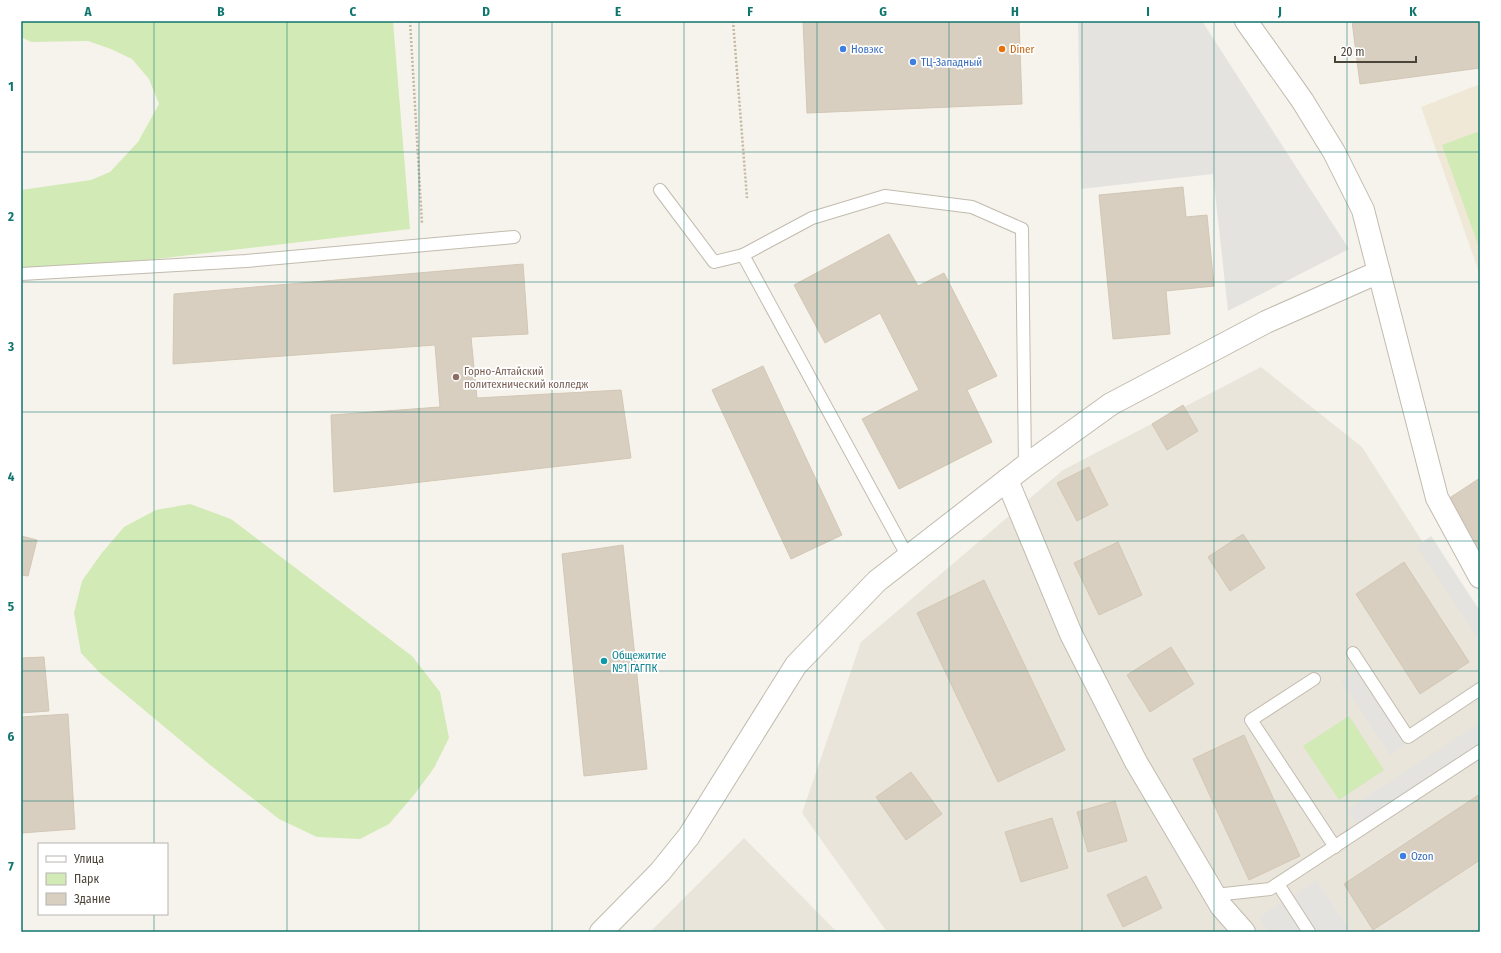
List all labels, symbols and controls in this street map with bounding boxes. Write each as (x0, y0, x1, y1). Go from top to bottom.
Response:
text: A (83, 4, 92, 19)
text: B (217, 4, 225, 19)
text: C (350, 4, 357, 19)
text: D (482, 4, 490, 19)
text: E (615, 4, 621, 19)
text: F (747, 4, 753, 19)
text: G (879, 4, 887, 19)
text: H (1011, 4, 1019, 19)
text: I (1146, 4, 1150, 19)
text: J (1277, 4, 1282, 19)
text: K (1409, 4, 1417, 19)
scale bar (1335, 38, 1416, 64)
place label: Новэкс (851, 43, 884, 56)
place label: Diner (1010, 43, 1034, 56)
marker: Новэкс (838, 44, 848, 54)
marker: Diner (997, 44, 1007, 54)
text: 20 m (1341, 45, 1365, 59)
place label: ТЦ-Западный (921, 56, 982, 69)
marker: ТЦ-Западный (908, 57, 918, 67)
text: 1 (8, 79, 14, 94)
text: 2 (7, 209, 14, 224)
text: 3 (7, 339, 14, 354)
place label: Горно-Алтайский политехнический колледж (464, 365, 588, 391)
marker: Горно-Алтайский политехнический колледж (451, 372, 461, 382)
text: 4 (8, 469, 15, 484)
text: 5 (8, 599, 14, 614)
place label: Общежитие №1 ГАГПК (612, 649, 667, 675)
marker: Общежитие №1 ГАГПК (599, 656, 609, 666)
text: 6 (8, 729, 15, 744)
legend (38, 843, 168, 915)
place label: Ozon (1411, 850, 1434, 863)
marker: Ozon (1398, 851, 1408, 861)
text: Улица (73, 852, 104, 866)
text: 7 (8, 859, 14, 874)
text: Парк (74, 872, 100, 886)
text: Здание (74, 892, 110, 906)

